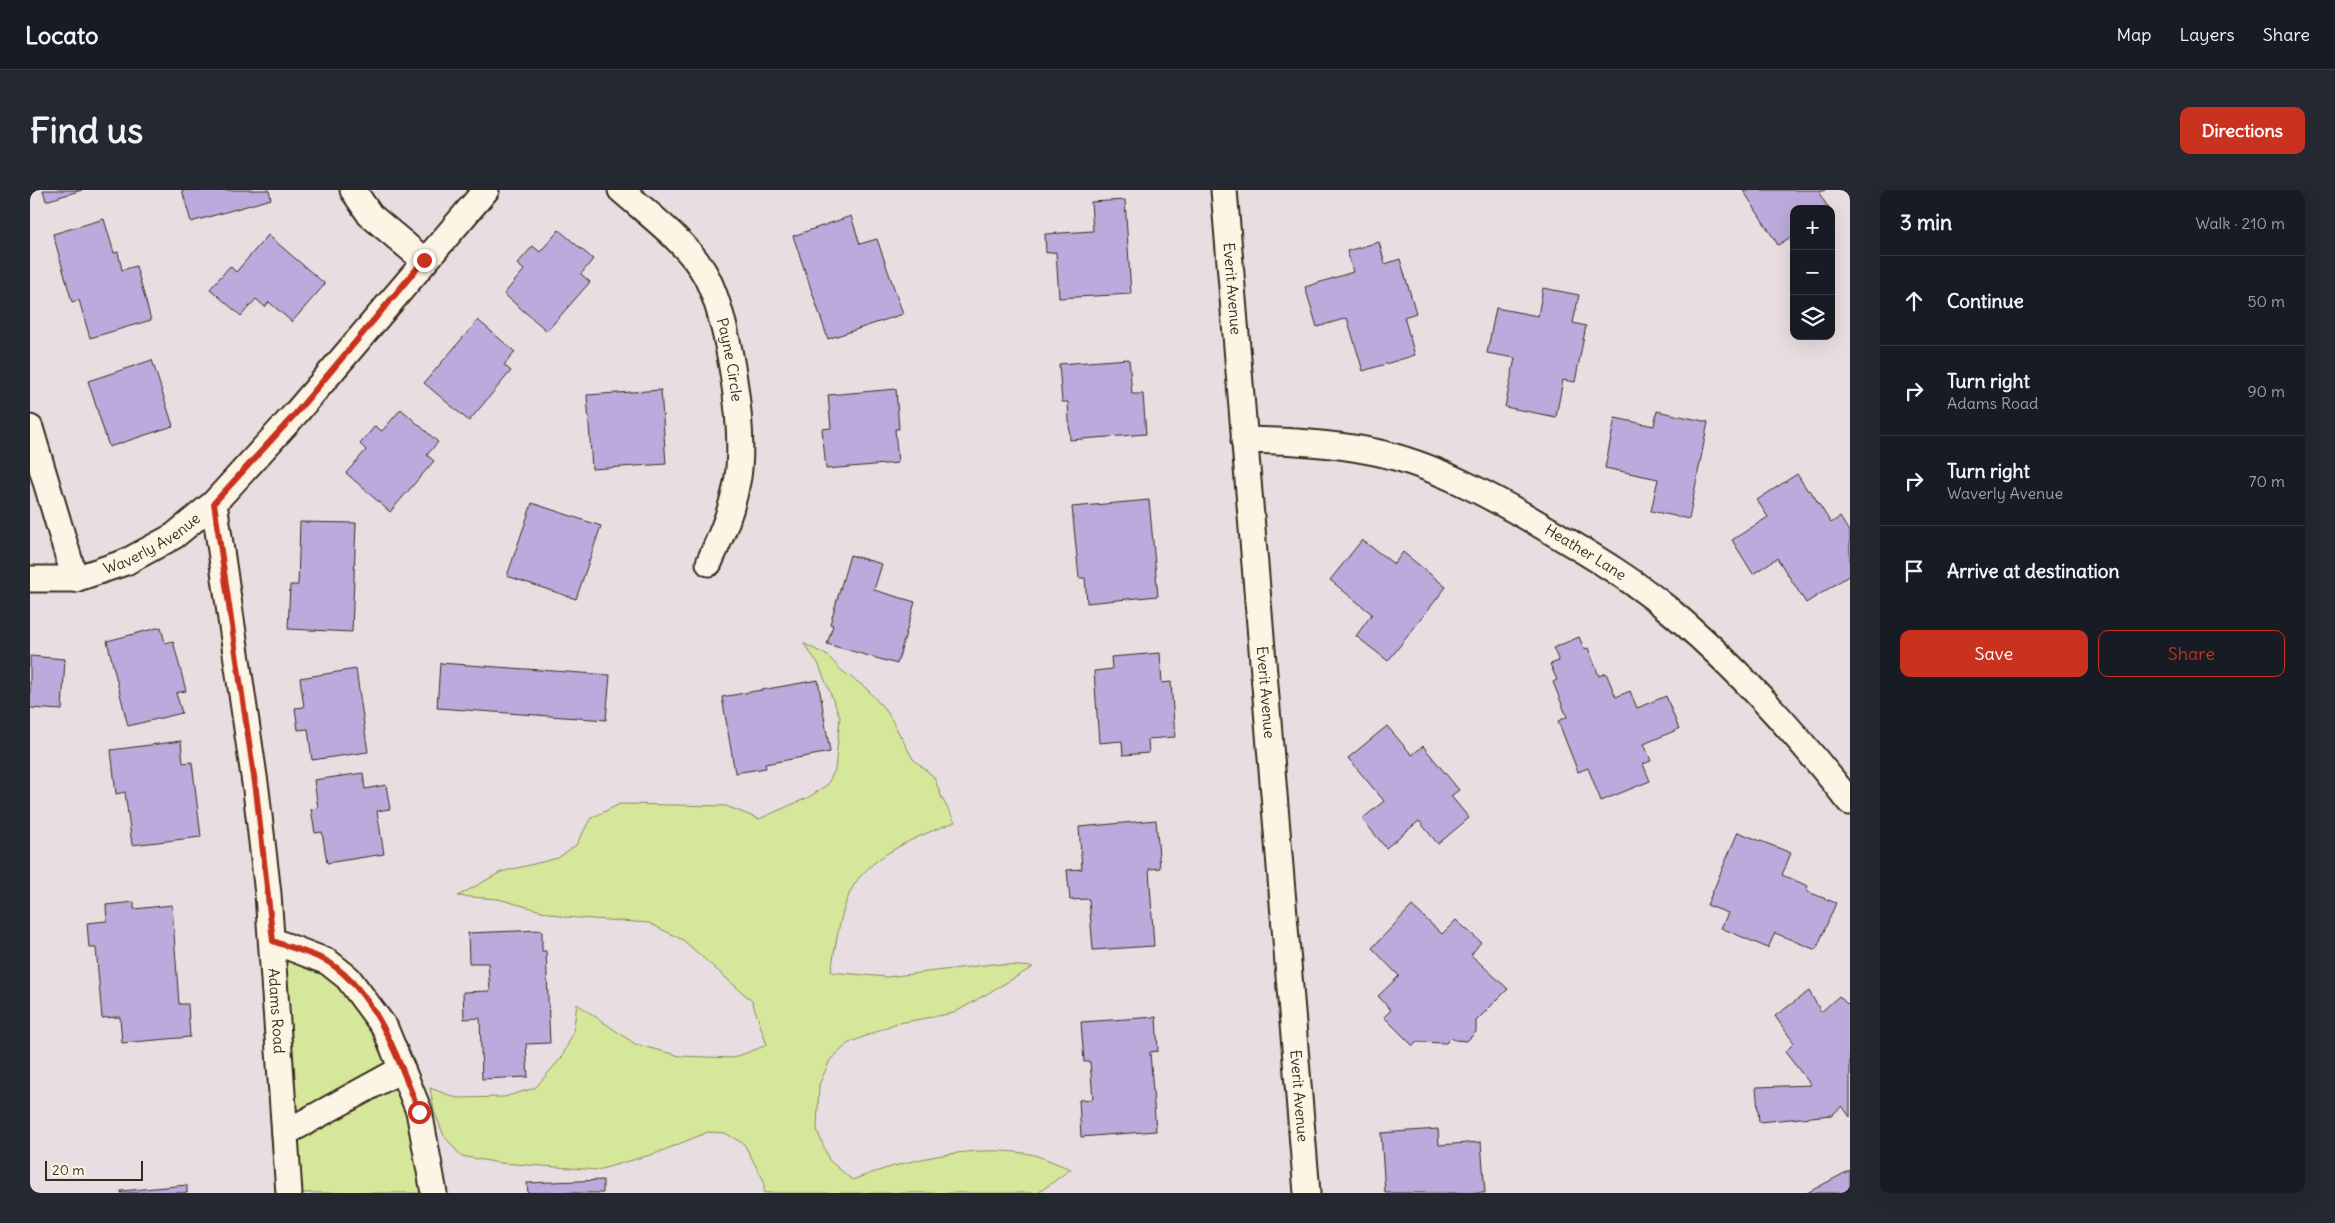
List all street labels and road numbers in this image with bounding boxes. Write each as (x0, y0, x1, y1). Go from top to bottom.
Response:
street label: Everit Avenue (1219, 242, 1246, 335)
street label: Payne Circle (713, 316, 747, 402)
street label: Waverly Avenue (101, 508, 204, 578)
street label: Heather Lane (1541, 520, 1630, 584)
street label: Everit Avenue (1253, 645, 1279, 739)
street label: Adams Road (264, 967, 289, 1055)
street label: Everit Avenue (1286, 1049, 1313, 1143)

